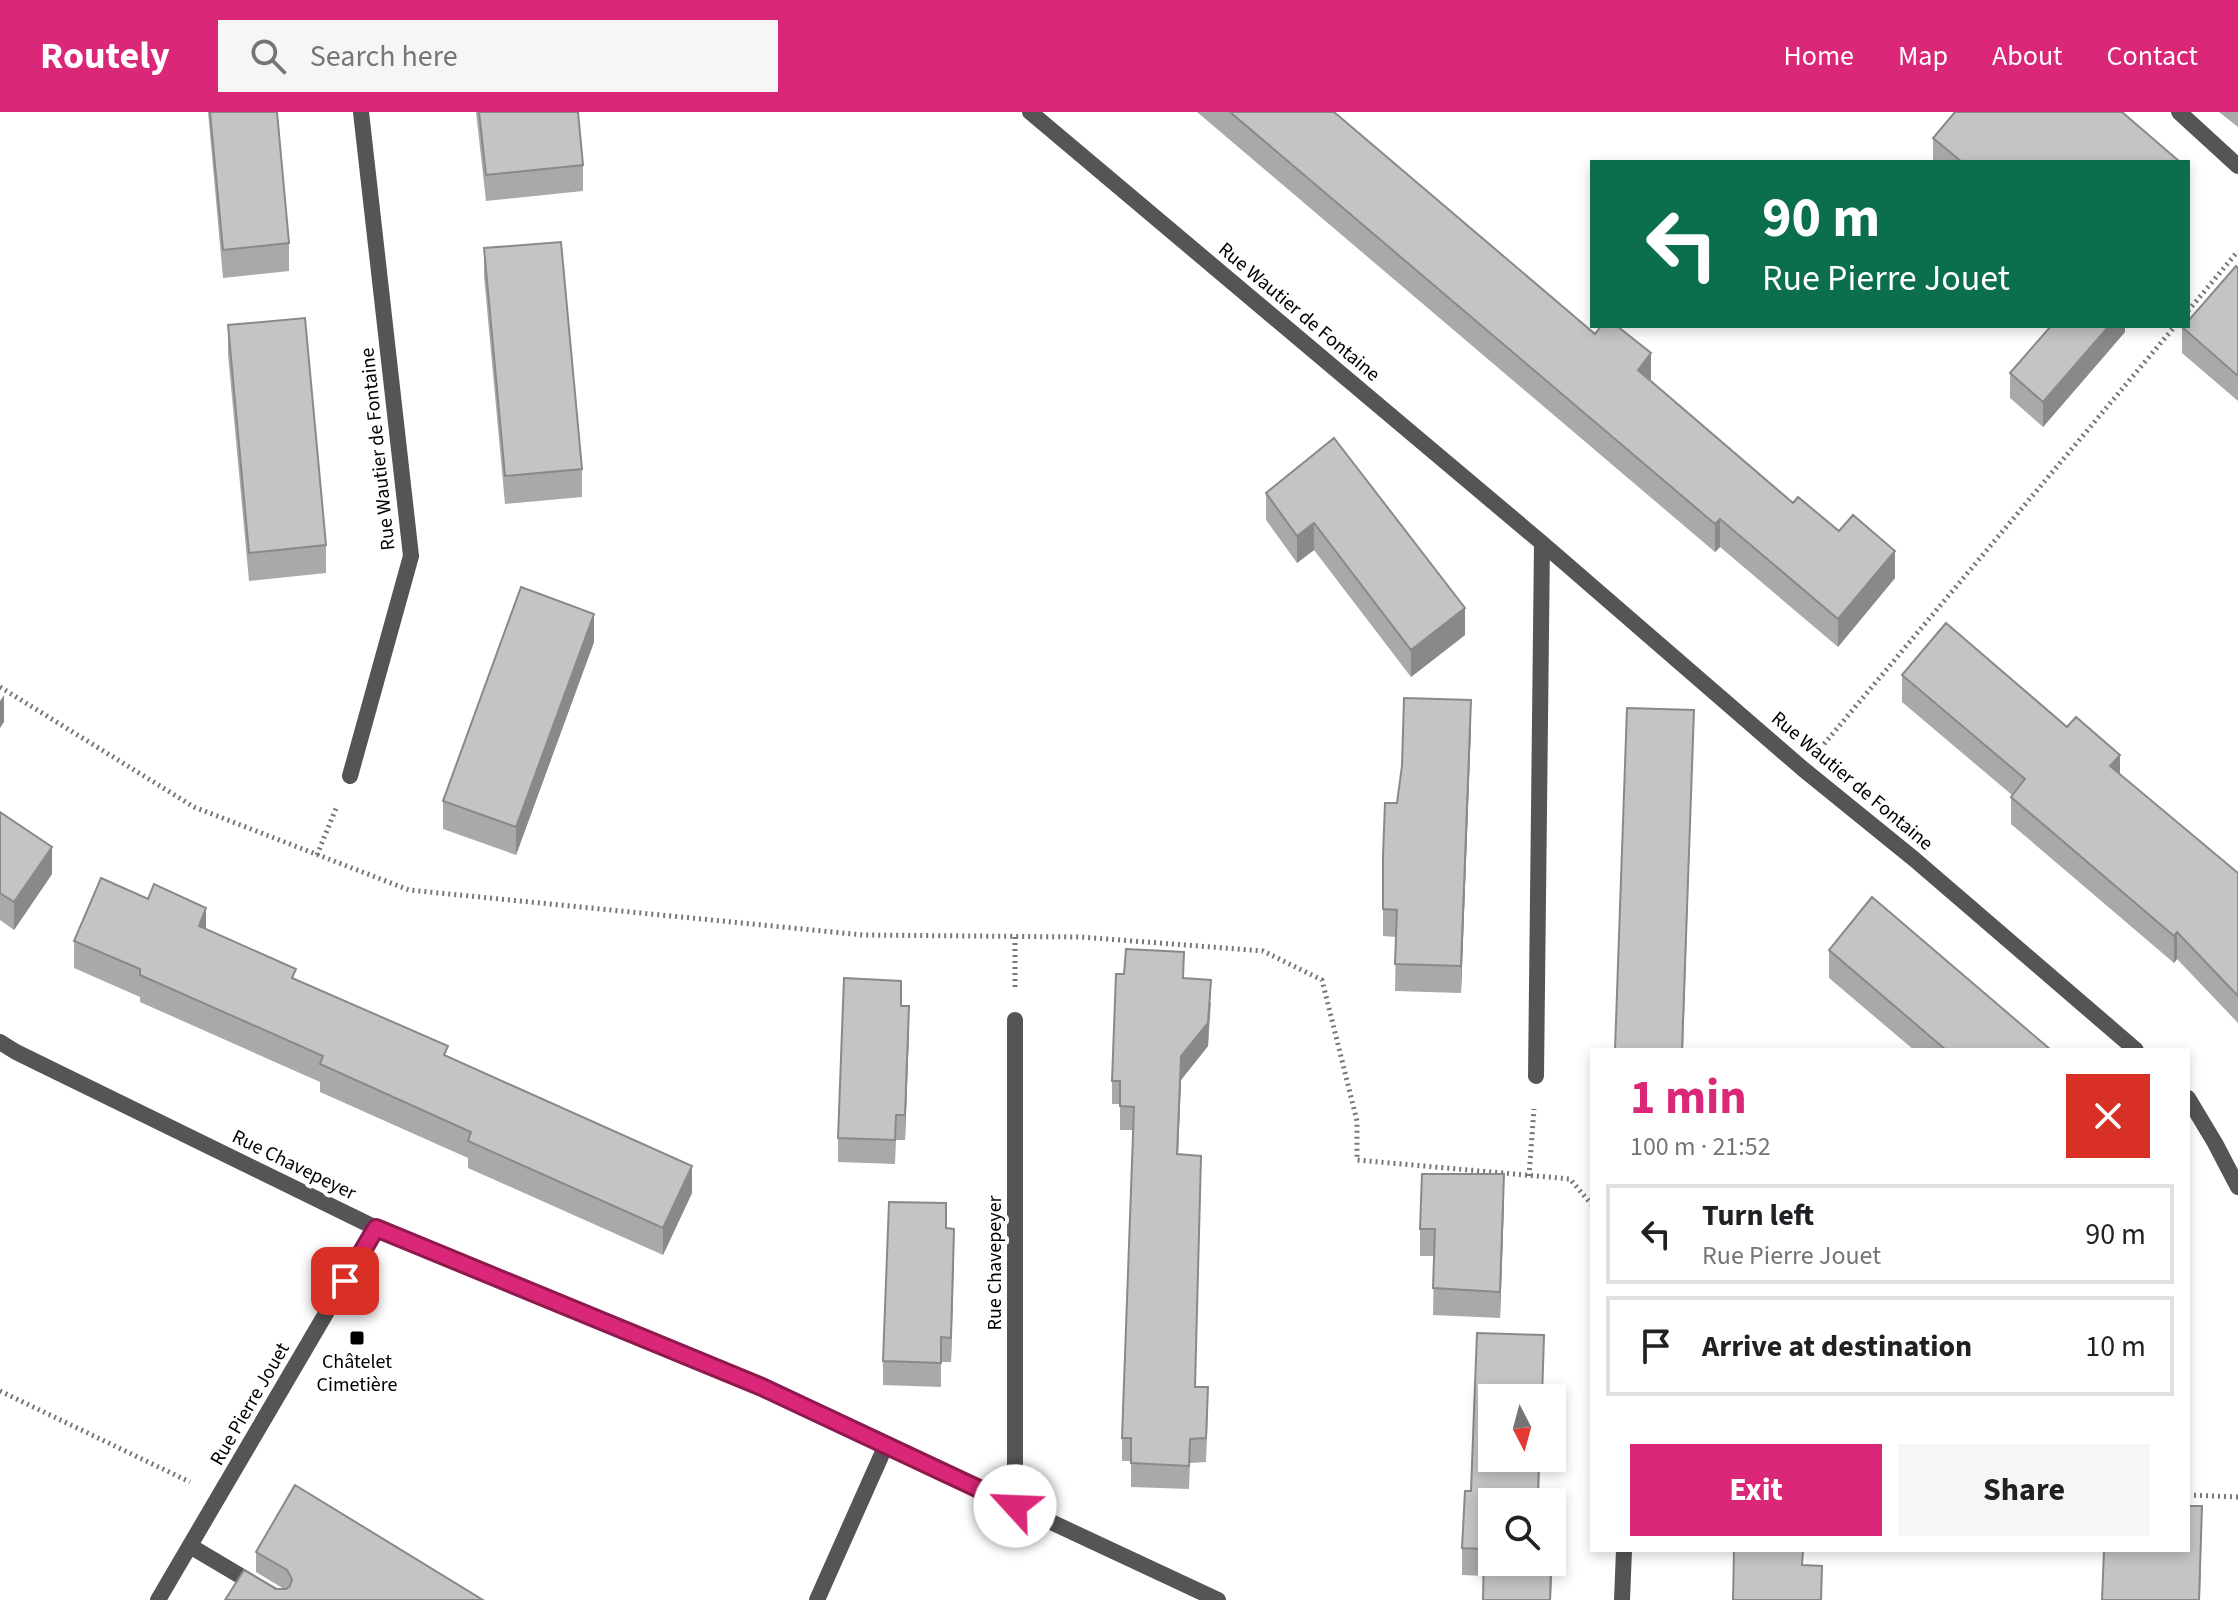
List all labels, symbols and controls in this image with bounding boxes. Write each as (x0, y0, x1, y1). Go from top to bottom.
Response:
search box (218, 20, 778, 92)
text: Routely (40, 29, 170, 83)
icon: search (246, 34, 290, 78)
text: Search here (310, 35, 458, 78)
text: Home (1783, 36, 1854, 76)
text: Map (1898, 36, 1948, 76)
text: About (1992, 36, 2063, 76)
text: Contact (2107, 36, 2198, 76)
text: 90 m (1762, 179, 1880, 258)
icon: left (1630, 192, 1734, 296)
street label: Rue Wautier de Fontaine (1212, 236, 1386, 388)
text: Rue Pierre Jouet (1762, 253, 2010, 304)
street label: Rue Wautier de Fontaine (353, 346, 403, 552)
street label: Rue Wautier de Fontaine (1765, 705, 1939, 857)
text: 1 min (1630, 1064, 1747, 1132)
button: close (2066, 1074, 2150, 1158)
street label: Rue Chavepeyer (227, 1123, 361, 1207)
text: 100 m · 21:52 (1630, 1128, 1771, 1165)
text: Turn left (1702, 1194, 1814, 1237)
street label: Rue Chavepeyer (981, 1195, 1009, 1331)
icon: left (1634, 1212, 1678, 1256)
text: 90 m (2085, 1213, 2146, 1256)
text: Rue Pierre Jouet (1702, 1237, 1881, 1274)
pin (311, 1247, 379, 1315)
icon: arrive (323, 1259, 367, 1303)
icon: arrive (1634, 1324, 1678, 1368)
text: Arrive at destination (1702, 1325, 1972, 1368)
text: 10 m (2085, 1325, 2146, 1368)
marker: Châtelet Cimetière (348, 1329, 366, 1347)
street label: Rue Pierre Jouet (203, 1337, 297, 1471)
place label: Châtelet Cimetière (317, 1348, 398, 1399)
north arrow (1478, 1384, 1566, 1472)
map controls (1478, 1384, 1566, 1576)
button: Exit (1630, 1444, 1882, 1536)
button: Share (1898, 1444, 2150, 1536)
position arrow (973, 1464, 1057, 1548)
button: search (1478, 1488, 1566, 1576)

